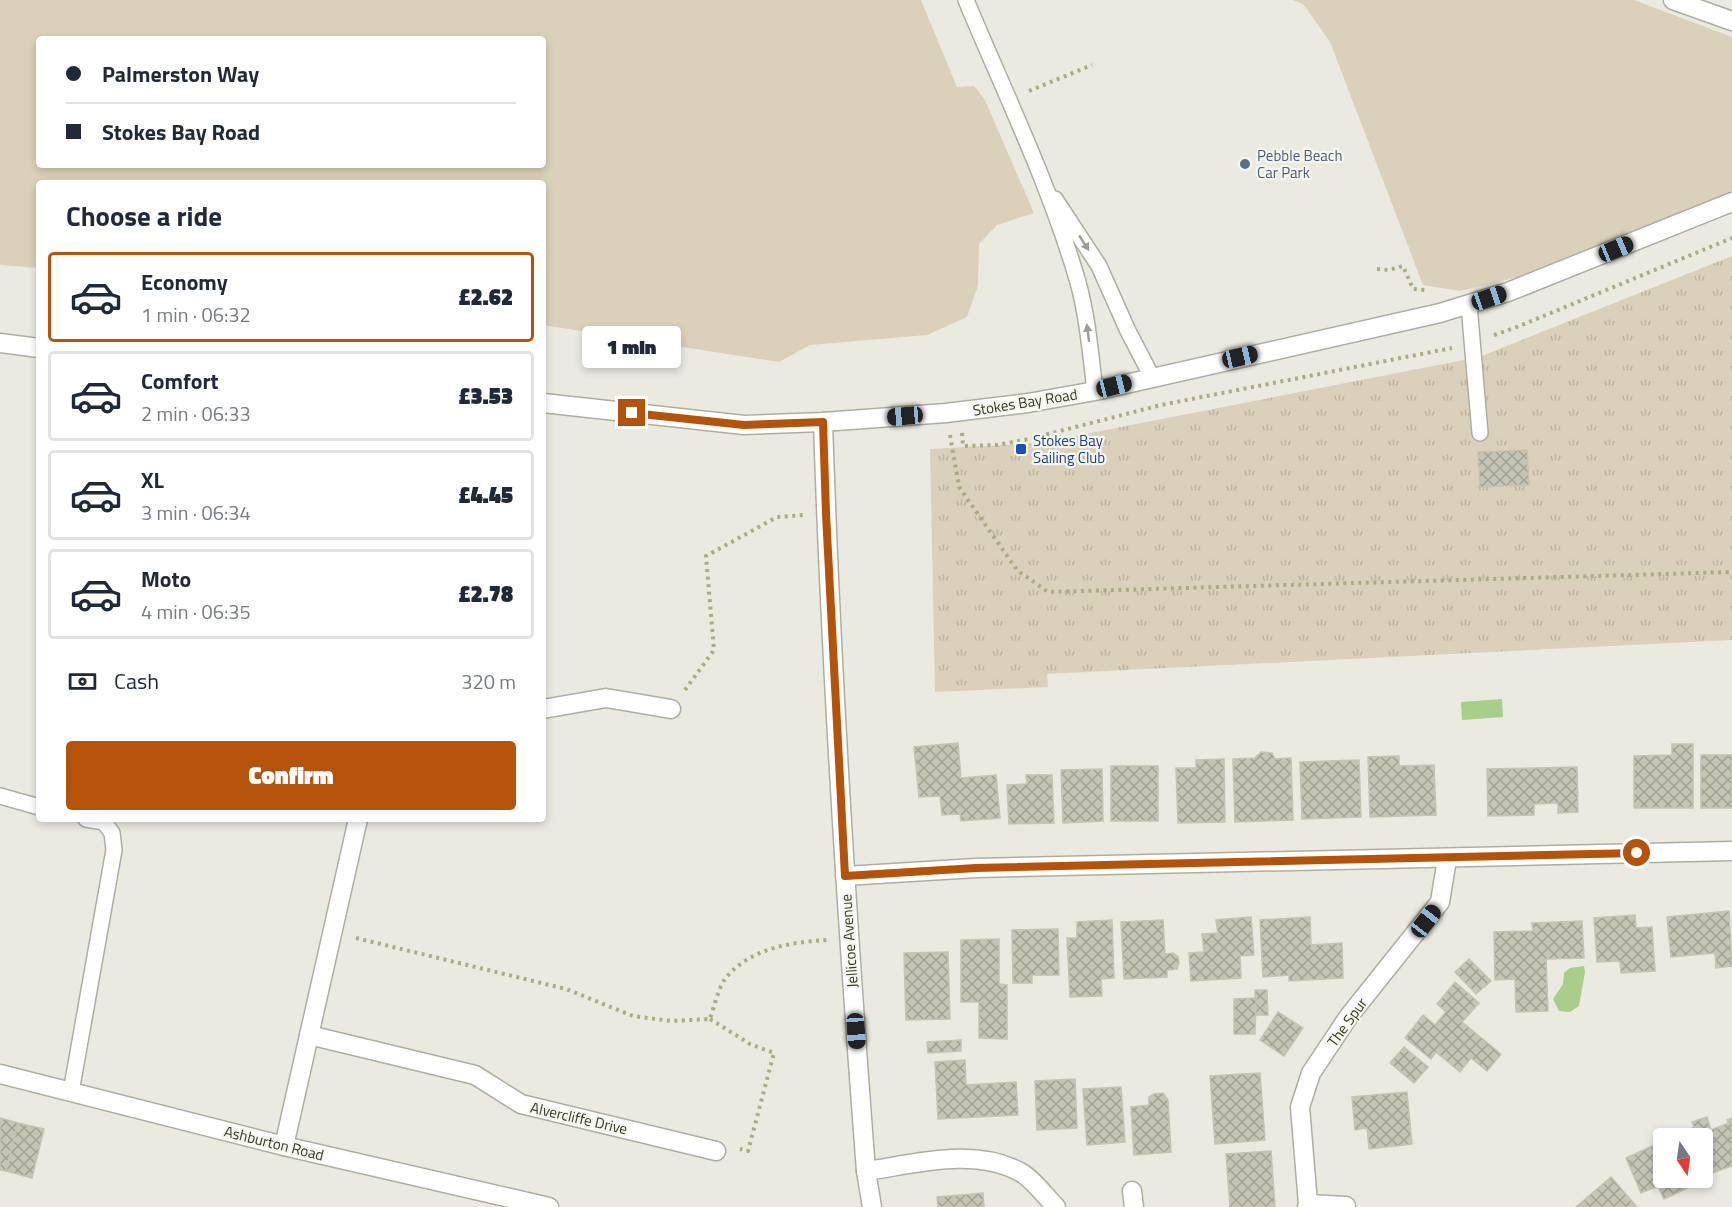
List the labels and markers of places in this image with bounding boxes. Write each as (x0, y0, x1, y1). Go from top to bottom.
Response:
place label: Pebble Beach Car Park (1257, 144, 1342, 184)
marker: Pebble Beach Car Park (1238, 157, 1252, 171)
place label: Stokes Bay Sailing Club (1033, 429, 1105, 469)
marker: Stokes Bay Sailing Club (1014, 442, 1028, 456)

